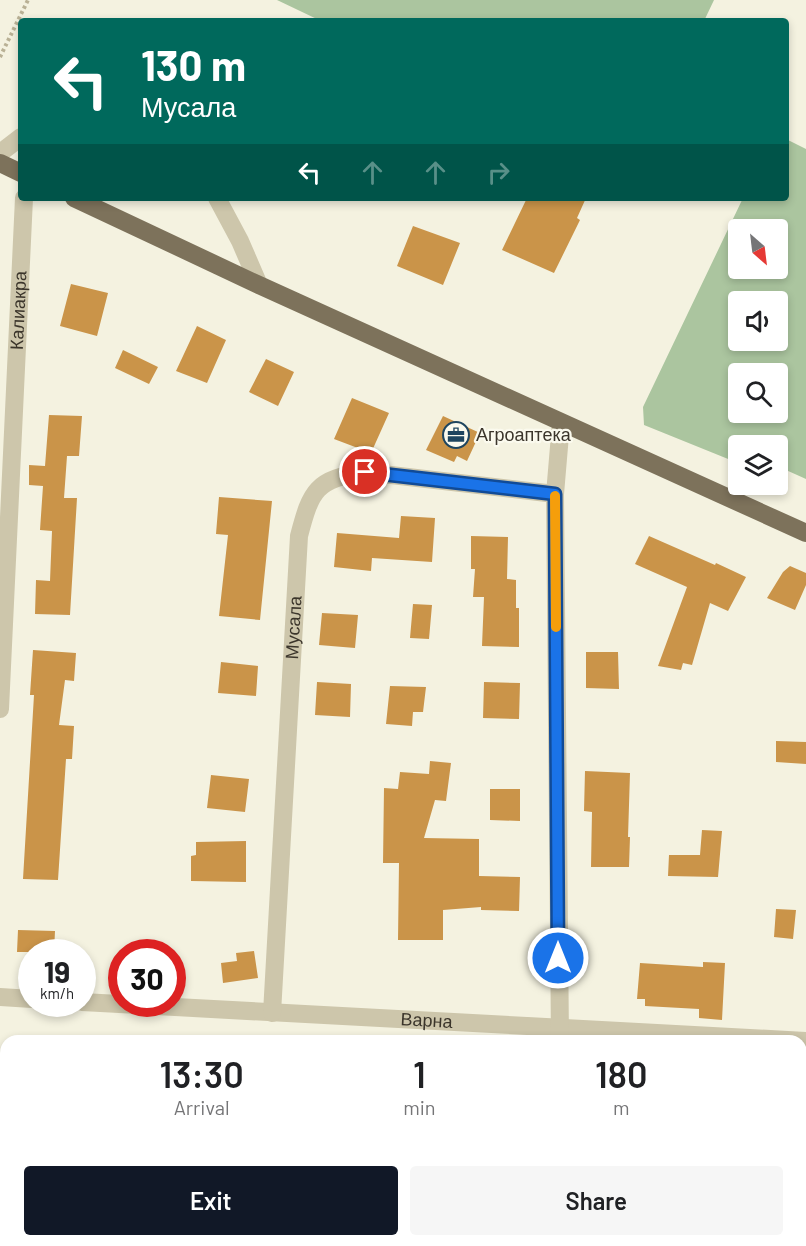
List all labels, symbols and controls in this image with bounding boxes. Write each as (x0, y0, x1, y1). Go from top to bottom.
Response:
text: 130 m (141, 39, 246, 89)
icon: left (42, 42, 120, 120)
text: Мусала (141, 90, 236, 122)
icon: left (293, 156, 326, 189)
icon: ahead (356, 156, 389, 189)
icon: ahead (419, 156, 452, 189)
icon: right (482, 156, 515, 189)
north arrow (728, 219, 788, 279)
map controls (728, 219, 788, 495)
street label: Калиакра (5, 269, 31, 350)
button: sound (728, 291, 788, 351)
button: search (728, 363, 788, 423)
office icon: Агроаптека (441, 420, 471, 450)
place label: Агроаптека (476, 423, 572, 445)
button: layers (728, 435, 788, 495)
pin (339, 446, 390, 497)
icon: arrive (348, 455, 381, 488)
street label: Мусала (280, 594, 306, 660)
position arrow (526, 926, 590, 990)
speed limit sign: 30 (108, 939, 186, 1017)
text: 19 (44, 953, 70, 989)
text: km/h (40, 984, 74, 1002)
street label: Варна (400, 1007, 454, 1032)
text: 13:30 (160, 1052, 244, 1095)
text: 1 (413, 1052, 426, 1095)
text: 180 (595, 1052, 647, 1095)
text: Arrival (174, 1095, 230, 1119)
text: min (403, 1095, 436, 1119)
text: m (613, 1095, 630, 1119)
button: Exit (24, 1166, 398, 1235)
button: Share (410, 1166, 783, 1235)

